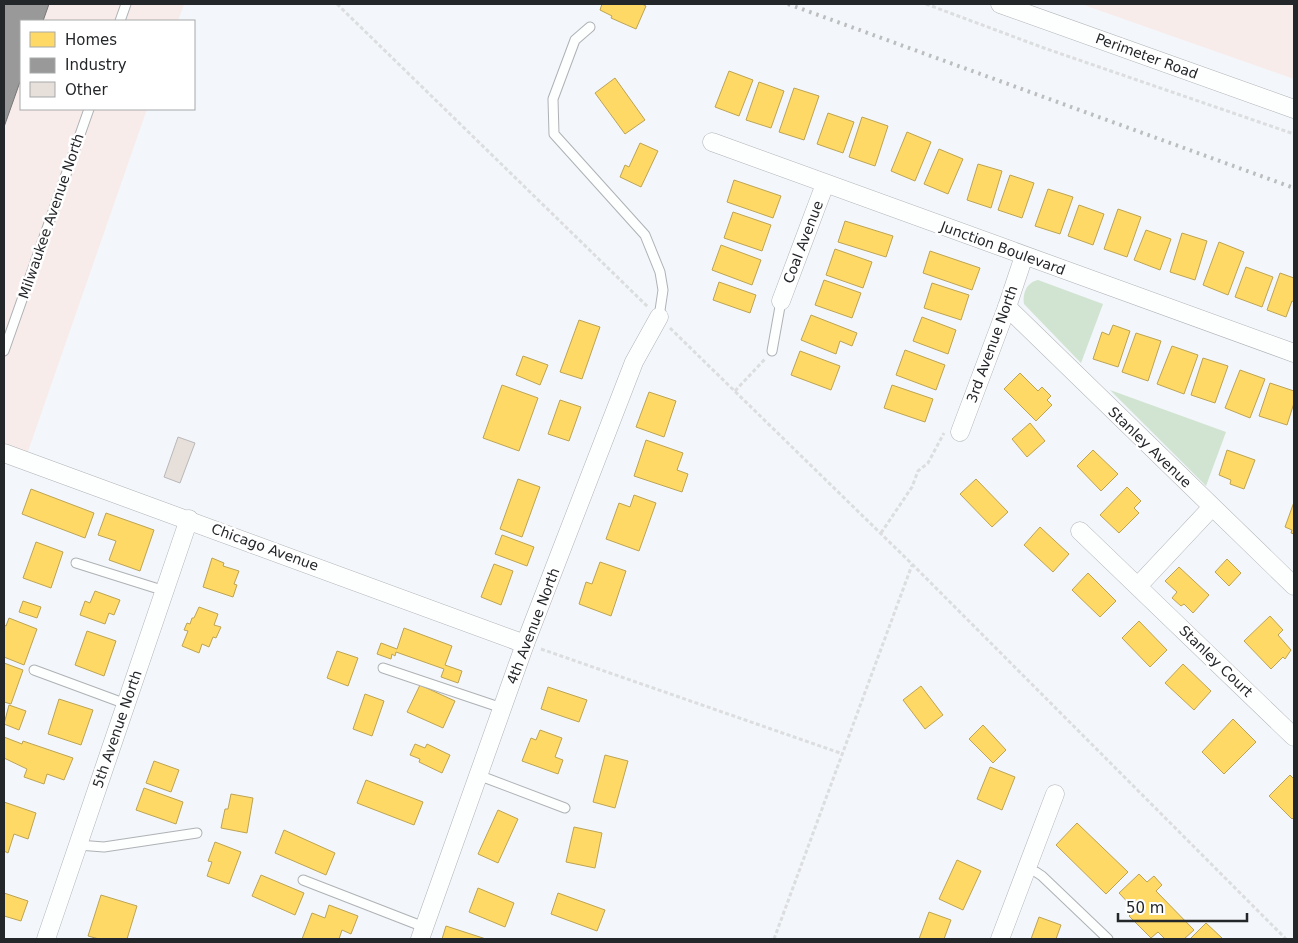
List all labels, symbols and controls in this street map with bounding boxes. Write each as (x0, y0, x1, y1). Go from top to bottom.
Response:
legend (20, 20, 195, 110)
street label: Perimeter Road (1094, 30, 1200, 82)
text: Homes (65, 31, 117, 49)
text: Industry (65, 56, 127, 74)
text: Other (65, 81, 108, 99)
street label: Milwaukee Avenue North (15, 131, 87, 301)
street label: Coal Avenue (780, 198, 826, 286)
street label: Junction Boulevard (937, 218, 1068, 278)
street label: 3rd Avenue North (963, 283, 1021, 405)
street label: Stanley Avenue (1105, 403, 1195, 491)
street label: Chicago Avenue (209, 520, 321, 574)
street label: 4th Avenue North (503, 566, 563, 686)
street label: Stanley Court (1176, 622, 1256, 700)
street label: 5th Avenue North (89, 668, 145, 790)
scale bar (1118, 890, 1247, 922)
text: 50 m (1126, 899, 1164, 917)

